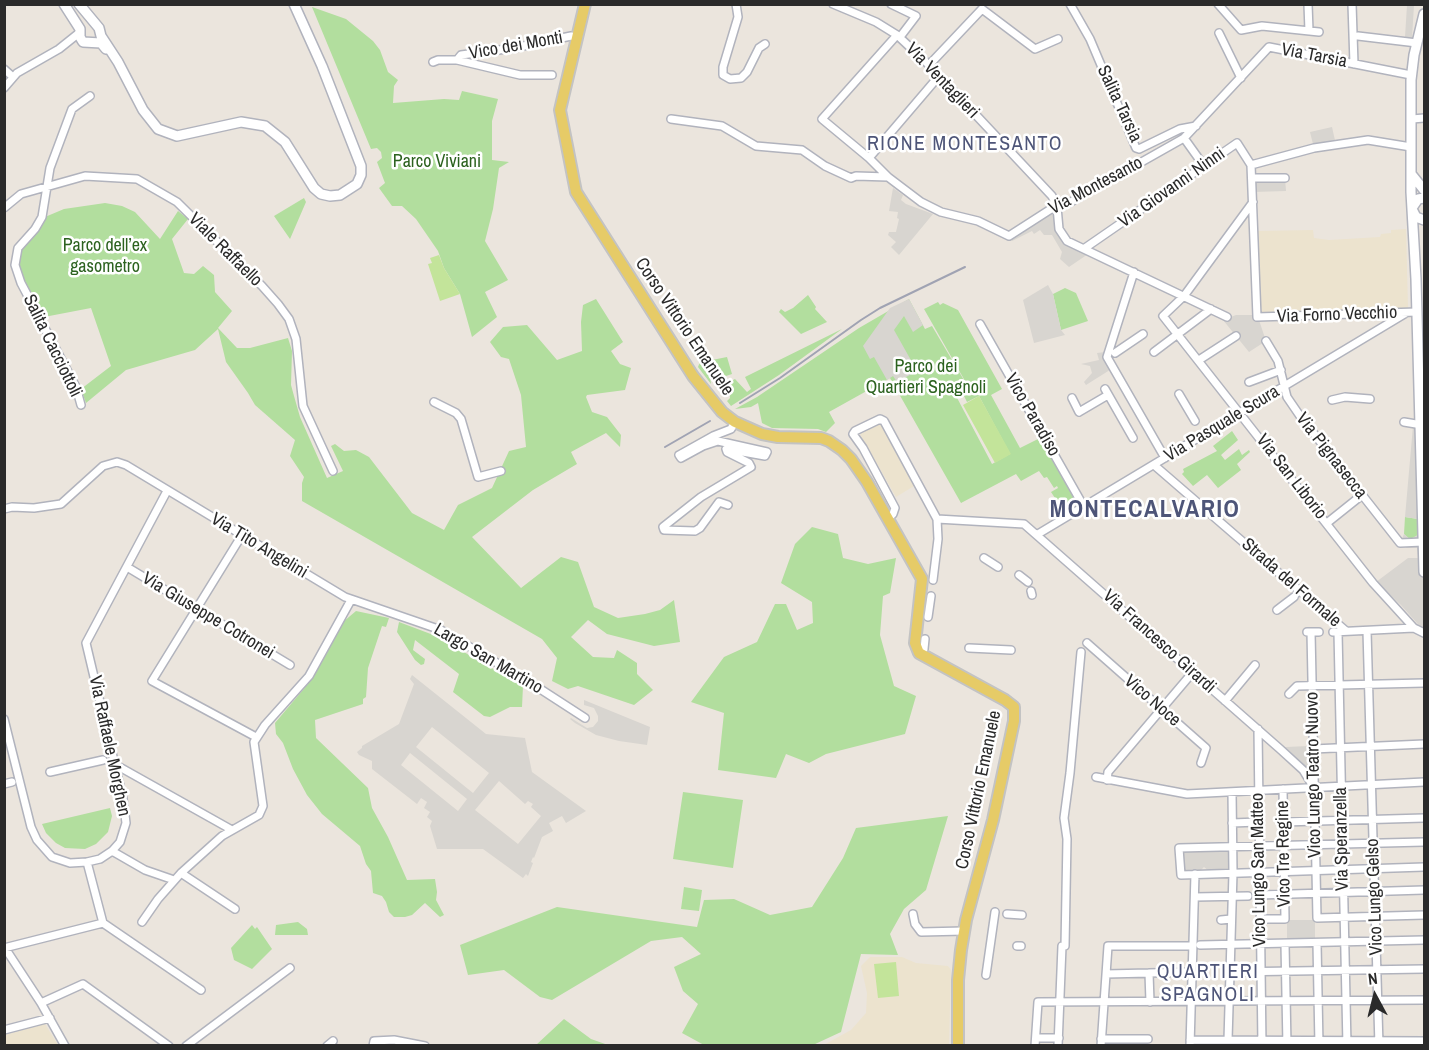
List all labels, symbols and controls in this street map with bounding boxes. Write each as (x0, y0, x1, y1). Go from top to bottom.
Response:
street label: Vico dei Monti (467, 27, 565, 65)
street label: Via Ventaglieri (901, 39, 983, 123)
street label: Via Tarsia (1279, 39, 1349, 73)
street label: Salita Tarsia (1092, 62, 1146, 146)
district label: RIONE MONTESANTO (867, 133, 1063, 157)
street label: Via Giovanni Ninni (1114, 143, 1230, 233)
park label: Parco Viviani (393, 151, 481, 173)
street label: Via Montesanto (1045, 152, 1147, 220)
street label: Viale Raffaello (184, 209, 266, 291)
park label: Parco dell’ex gasometro (63, 235, 147, 278)
street label: Corso Vittorio Emanuele (630, 254, 738, 400)
street label: Salita Cacciottoli (18, 291, 86, 401)
street label: Via Forno Vecchio (1276, 302, 1398, 328)
park label: Parco dei Quartieri Spagnoli (866, 356, 986, 398)
street label: Vico Paradiso (1000, 370, 1064, 460)
street label: Via Pasquale Scura (1161, 381, 1283, 467)
street label: Via Pignasecca (1291, 409, 1371, 503)
street label: Via San Liborio (1251, 430, 1331, 524)
district label: MONTECALVARIO (1050, 497, 1240, 525)
street label: Via Tito Angelini (207, 509, 311, 583)
street label: Strada del Formale (1237, 534, 1345, 632)
street label: Via Giuseppe Cotronei (138, 568, 278, 664)
street label: Via Francesco Girardi (1098, 585, 1220, 699)
street label: Largo San Martino (430, 619, 546, 699)
street label: Vico Noce (1119, 671, 1185, 731)
street label: Via Raffaele Morghen (84, 674, 134, 818)
street label: Vico Lungo Teatro Nuovo (1302, 692, 1326, 858)
street label: Corso Vittorio Emanuele (952, 709, 1006, 871)
street label: Via Speranzella (1330, 787, 1354, 891)
street label: Vico Lungo San Matteo (1247, 793, 1271, 947)
street label: Vico Tre Regine (1272, 800, 1296, 908)
street label: Vico Lungo Gelso (1362, 838, 1388, 956)
district label: QUARTIERI SPAGNOLI (1157, 961, 1259, 1008)
north arrow (1345, 966, 1405, 1026)
text: N (1367, 967, 1379, 990)

